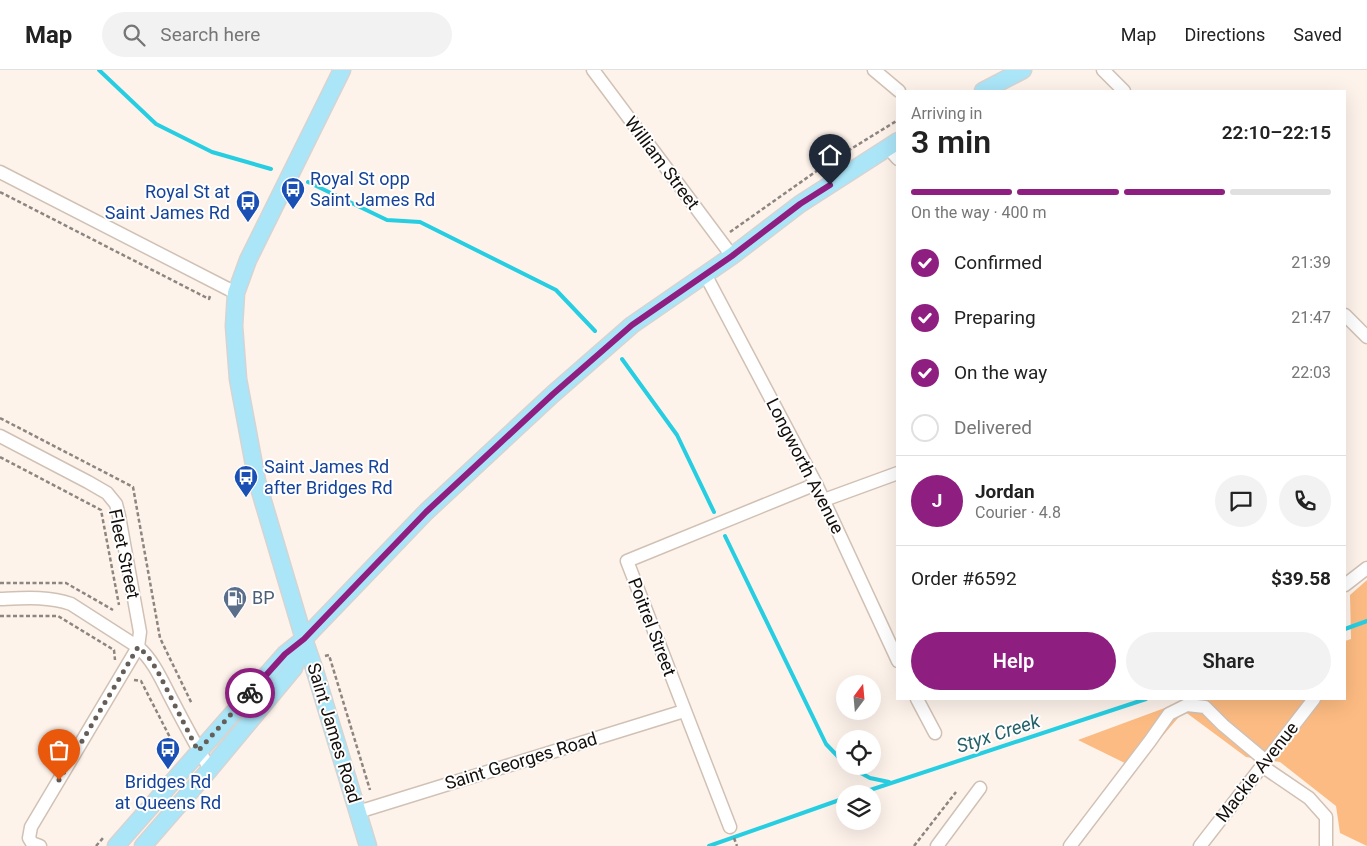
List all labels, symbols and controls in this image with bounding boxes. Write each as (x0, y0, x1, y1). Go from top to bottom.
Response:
search box (102, 12, 452, 57)
text: Map (25, 21, 72, 49)
icon: search (120, 21, 148, 49)
text: Search here (160, 23, 260, 46)
text: Map (1121, 24, 1156, 45)
text: Directions (1184, 24, 1265, 45)
text: Saved (1293, 24, 1342, 45)
text: Arriving in (911, 104, 982, 123)
street label: William Street (621, 112, 704, 213)
text: 22:10–22:15 (1222, 121, 1331, 144)
text: 3 min (911, 123, 991, 161)
pin (809, 134, 851, 185)
icon: home (816, 141, 844, 169)
place label: Royal St opp Saint James Rd (310, 168, 435, 210)
bus stop icon: Royal St opp Saint James Rd (280, 176, 306, 210)
place label: Royal St at Saint James Rd (105, 181, 230, 223)
bus stop icon: Royal St at Saint James Rd (235, 189, 261, 223)
text: On the way · 400 m (911, 203, 1047, 222)
icon: check (911, 249, 939, 277)
text: Confirmed (954, 251, 1042, 274)
text: 21:39 (1291, 253, 1331, 272)
icon: check (911, 304, 939, 332)
text: Preparing (954, 306, 1036, 329)
text: 21:47 (1291, 308, 1331, 327)
icon: check (911, 359, 939, 387)
text: On the way (954, 361, 1047, 384)
text: 22:03 (1291, 363, 1331, 382)
street label: Longworth Avenue (762, 394, 849, 537)
text: Delivered (954, 416, 1032, 439)
place label: Saint James Rd after Bridges Rd (264, 456, 393, 498)
bus stop icon: Saint James Rd after Bridges Rd (233, 464, 259, 498)
button: chat (1215, 475, 1267, 527)
button: phone (1279, 475, 1331, 527)
text: Jordan (975, 480, 1035, 503)
text: J (932, 489, 942, 512)
text: Courier · 4.8 (975, 503, 1061, 522)
street label: Fleet Street (105, 507, 144, 601)
text: Order #6592 (911, 567, 1017, 590)
text: $39.58 (1271, 567, 1331, 590)
street label: Poitrel Street (624, 575, 681, 679)
fuel station icon: BP (222, 585, 248, 619)
place label: BP (252, 587, 275, 608)
button: Help (911, 632, 1116, 690)
button: Share (1126, 632, 1331, 690)
street label: Saint James Road (303, 660, 366, 805)
courier (225, 668, 275, 718)
north arrow (836, 675, 881, 720)
map controls (836, 675, 881, 830)
icon: bike (236, 679, 264, 707)
water label: Styx Creek (953, 709, 1043, 758)
street label: Mackie Avenue (1211, 717, 1302, 826)
street label: Saint Georges Road (442, 727, 599, 794)
pin (38, 729, 80, 780)
button: locate (836, 730, 881, 775)
icon: bag (45, 736, 73, 764)
bus stop icon: Bridges Rd at Queens Rd (155, 736, 181, 770)
place label: Bridges Rd at Queens Rd (115, 771, 221, 813)
button: layers (836, 785, 881, 830)

